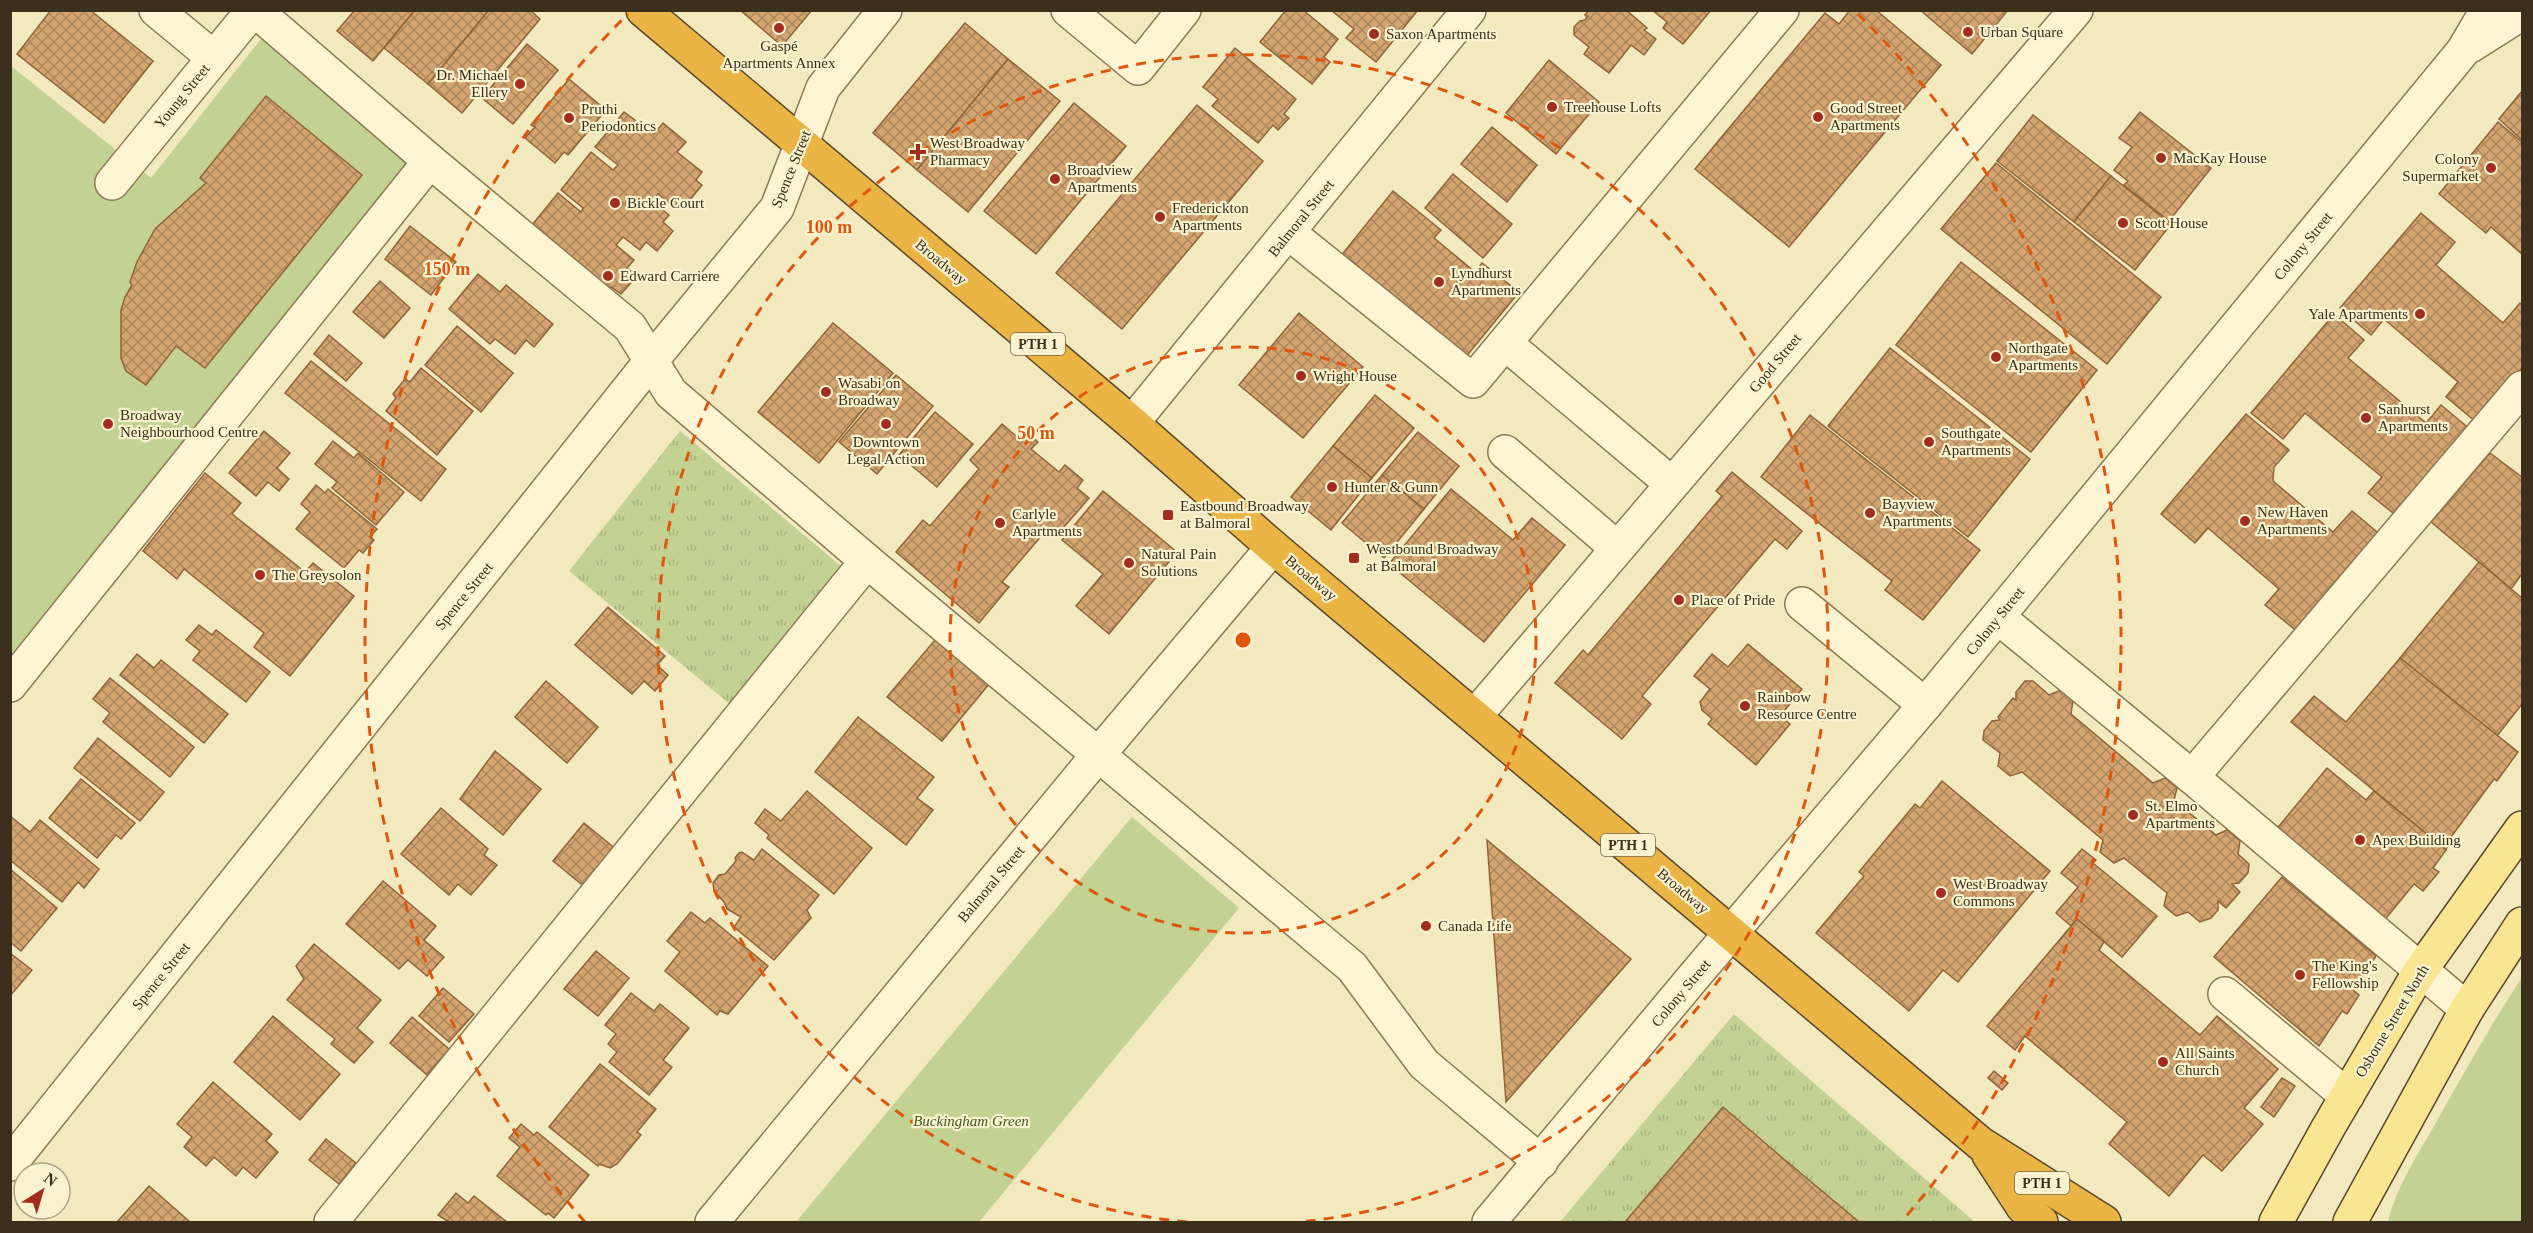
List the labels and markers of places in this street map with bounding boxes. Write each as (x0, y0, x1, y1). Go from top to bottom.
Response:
marker: Gaspé Apartments Annex (772, 21, 786, 35)
place label: Urban Square (1980, 24, 2063, 40)
marker: Urban Square (1961, 25, 1975, 39)
place label: Saxon Apartments (1386, 26, 1497, 42)
marker: Saxon Apartments (1367, 27, 1381, 41)
place label: Gaspé Apartments Annex (723, 38, 836, 71)
place label: Dr. Michael Ellery (436, 67, 508, 100)
marker: Dr. Michael Ellery (513, 77, 527, 91)
place label: Treehouse Lofts (1564, 99, 1662, 115)
marker: Treehouse Lofts (1545, 100, 1559, 114)
place label: Good Street Apartments (1830, 100, 1903, 133)
place label: Pruthi Periodontics (581, 101, 656, 134)
marker: Good Street Apartments (1811, 110, 1825, 124)
marker: Pruthi Periodontics (562, 111, 576, 125)
place label: West Broadway Pharmacy (930, 135, 1026, 168)
marker: West Broadway Pharmacy (911, 145, 925, 159)
place label: MacKay House (2173, 150, 2267, 166)
marker: MacKay House (2154, 151, 2168, 165)
place label: Colony Supermarket (2402, 151, 2480, 184)
marker: Colony Supermarket (2484, 161, 2498, 175)
place label: Broadview Apartments (1067, 162, 1137, 195)
marker: Broadview Apartments (1048, 172, 1062, 186)
place label: Bickle Court (627, 195, 705, 211)
marker: Bickle Court (608, 196, 622, 210)
place label: Frederickton Apartments (1172, 200, 1249, 233)
marker: Frederickton Apartments (1153, 210, 1167, 224)
place label: Scott House (2135, 215, 2208, 231)
marker: Scott House (2116, 216, 2130, 230)
place label: Lyndhurst Apartments (1451, 265, 1521, 298)
place label: Edward Carriere (620, 268, 720, 284)
marker: Edward Carriere (601, 269, 615, 283)
marker: Lyndhurst Apartments (1432, 275, 1446, 289)
place label: Yale Apartments (2308, 306, 2408, 322)
marker: Yale Apartments (2413, 307, 2427, 321)
place label: Northgate Apartments (2008, 340, 2078, 373)
marker: Northgate Apartments (1989, 350, 2003, 364)
place label: Wright House (1313, 368, 1397, 384)
marker: Wright House (1294, 369, 1308, 383)
place label: Wasabi on Broadway (838, 375, 901, 408)
marker: Wasabi on Broadway (819, 385, 833, 399)
place label: Sanhurst Apartments (2378, 401, 2448, 434)
place label: Broadway Neighbourhood Centre (120, 407, 258, 440)
marker: Sanhurst Apartments (2359, 411, 2373, 425)
marker: Broadway Neighbourhood Centre (101, 417, 115, 431)
marker: Downtown Legal Action (879, 417, 893, 431)
place label: Southgate Apartments (1941, 425, 2011, 458)
place label: Downtown Legal Action (847, 434, 925, 467)
marker: Southgate Apartments (1922, 435, 1936, 449)
place label: Hunter & Gunn (1344, 479, 1439, 495)
marker: Hunter & Gunn (1325, 480, 1339, 494)
place label: Bayview Apartments (1882, 496, 1952, 529)
place label: Eastbound Broadway at Balmoral (1180, 498, 1309, 531)
place label: New Haven Apartments (2257, 504, 2329, 537)
place label: Carlyle Apartments (1012, 506, 1082, 539)
marker: Bayview Apartments (1863, 506, 1877, 520)
marker: Eastbound Broadway at Balmoral (1161, 508, 1175, 522)
marker: New Haven Apartments (2238, 514, 2252, 528)
marker: Carlyle Apartments (993, 516, 1007, 530)
place label: Westbound Broadway at Balmoral (1366, 541, 1499, 574)
place label: Natural Pain Solutions (1141, 546, 1217, 579)
marker: Westbound Broadway at Balmoral (1347, 551, 1361, 565)
marker: Natural Pain Solutions (1122, 556, 1136, 570)
place label: The Greysolon (272, 567, 362, 583)
marker: The Greysolon (253, 568, 267, 582)
place label: Place of Pride (1691, 592, 1775, 608)
marker: Place of Pride (1672, 593, 1686, 607)
centre of rings (1233, 630, 1253, 650)
place label: Rainbow Resource Centre (1757, 689, 1857, 722)
marker: Rainbow Resource Centre (1738, 699, 1752, 713)
place label: St. Elmo Apartments (2145, 798, 2215, 831)
marker: St. Elmo Apartments (2126, 808, 2140, 822)
place label: Apex Building (2372, 832, 2461, 848)
marker: Apex Building (2353, 833, 2367, 847)
place label: West Broadway Commons (1953, 876, 2049, 909)
marker: West Broadway Commons (1934, 886, 1948, 900)
place label: Canada Life (1438, 918, 1512, 934)
marker: Canada Life (1419, 919, 1433, 933)
place label: The King's Fellowship (2312, 958, 2379, 991)
marker: The King's Fellowship (2293, 968, 2307, 982)
place label: All Saints Church (2175, 1045, 2235, 1078)
marker: All Saints Church (2156, 1055, 2170, 1069)

